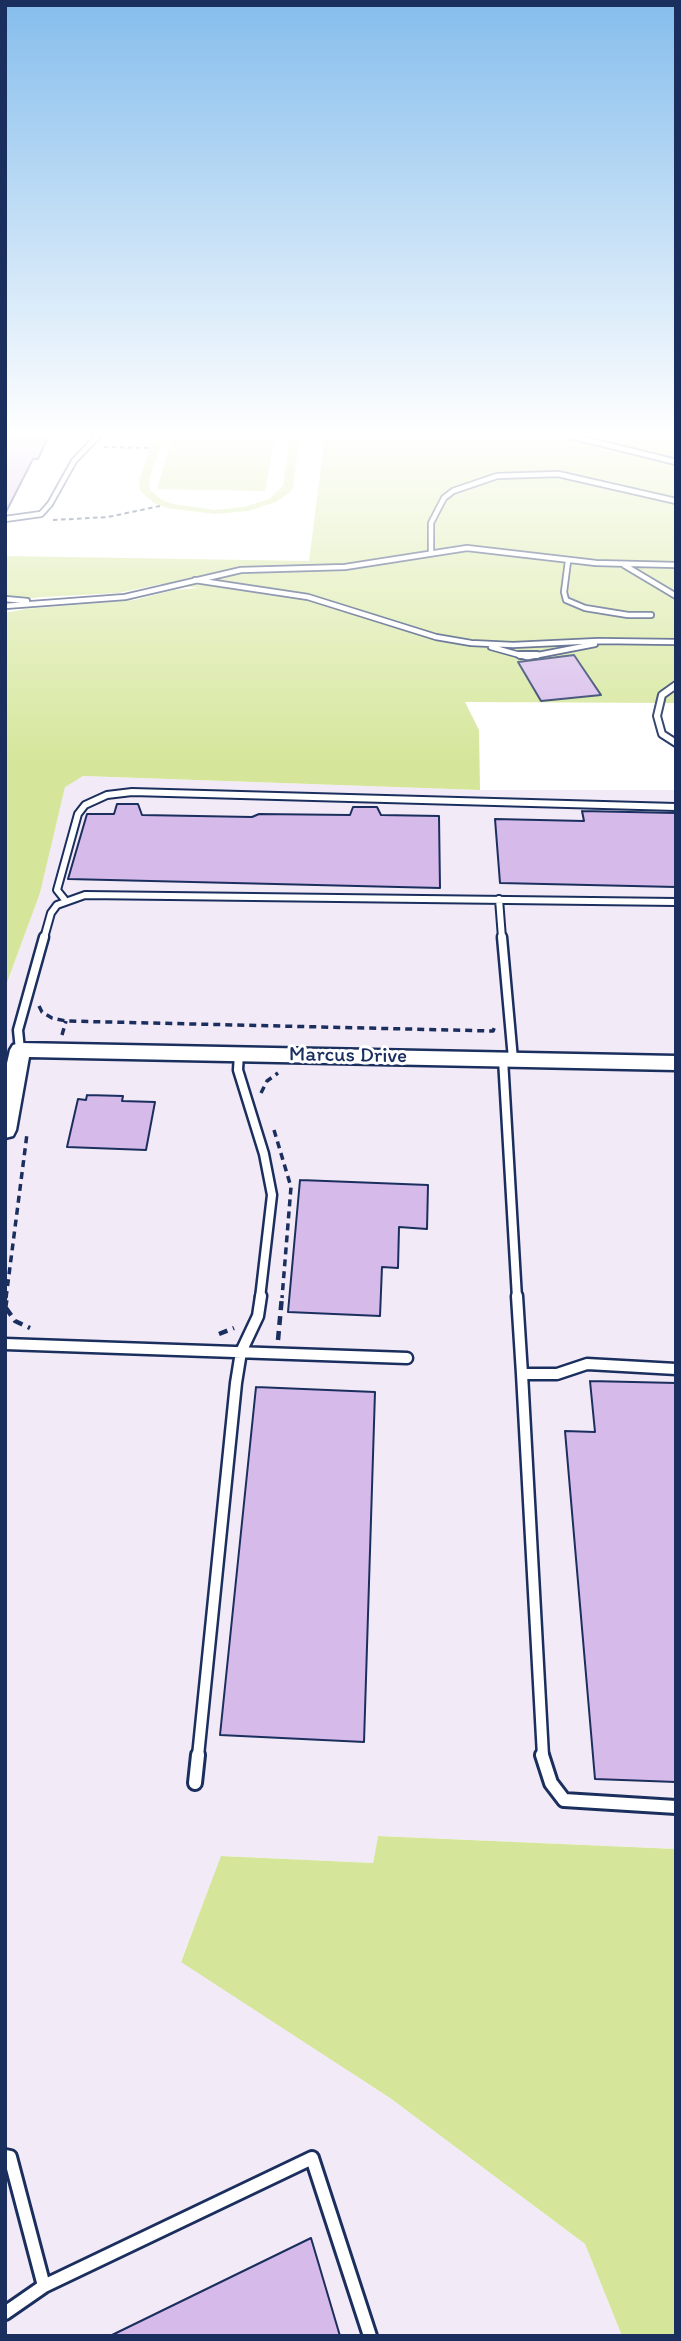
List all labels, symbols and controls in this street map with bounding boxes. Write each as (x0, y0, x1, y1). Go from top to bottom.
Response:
street label: Marcus Drive (289, 1042, 407, 1070)

